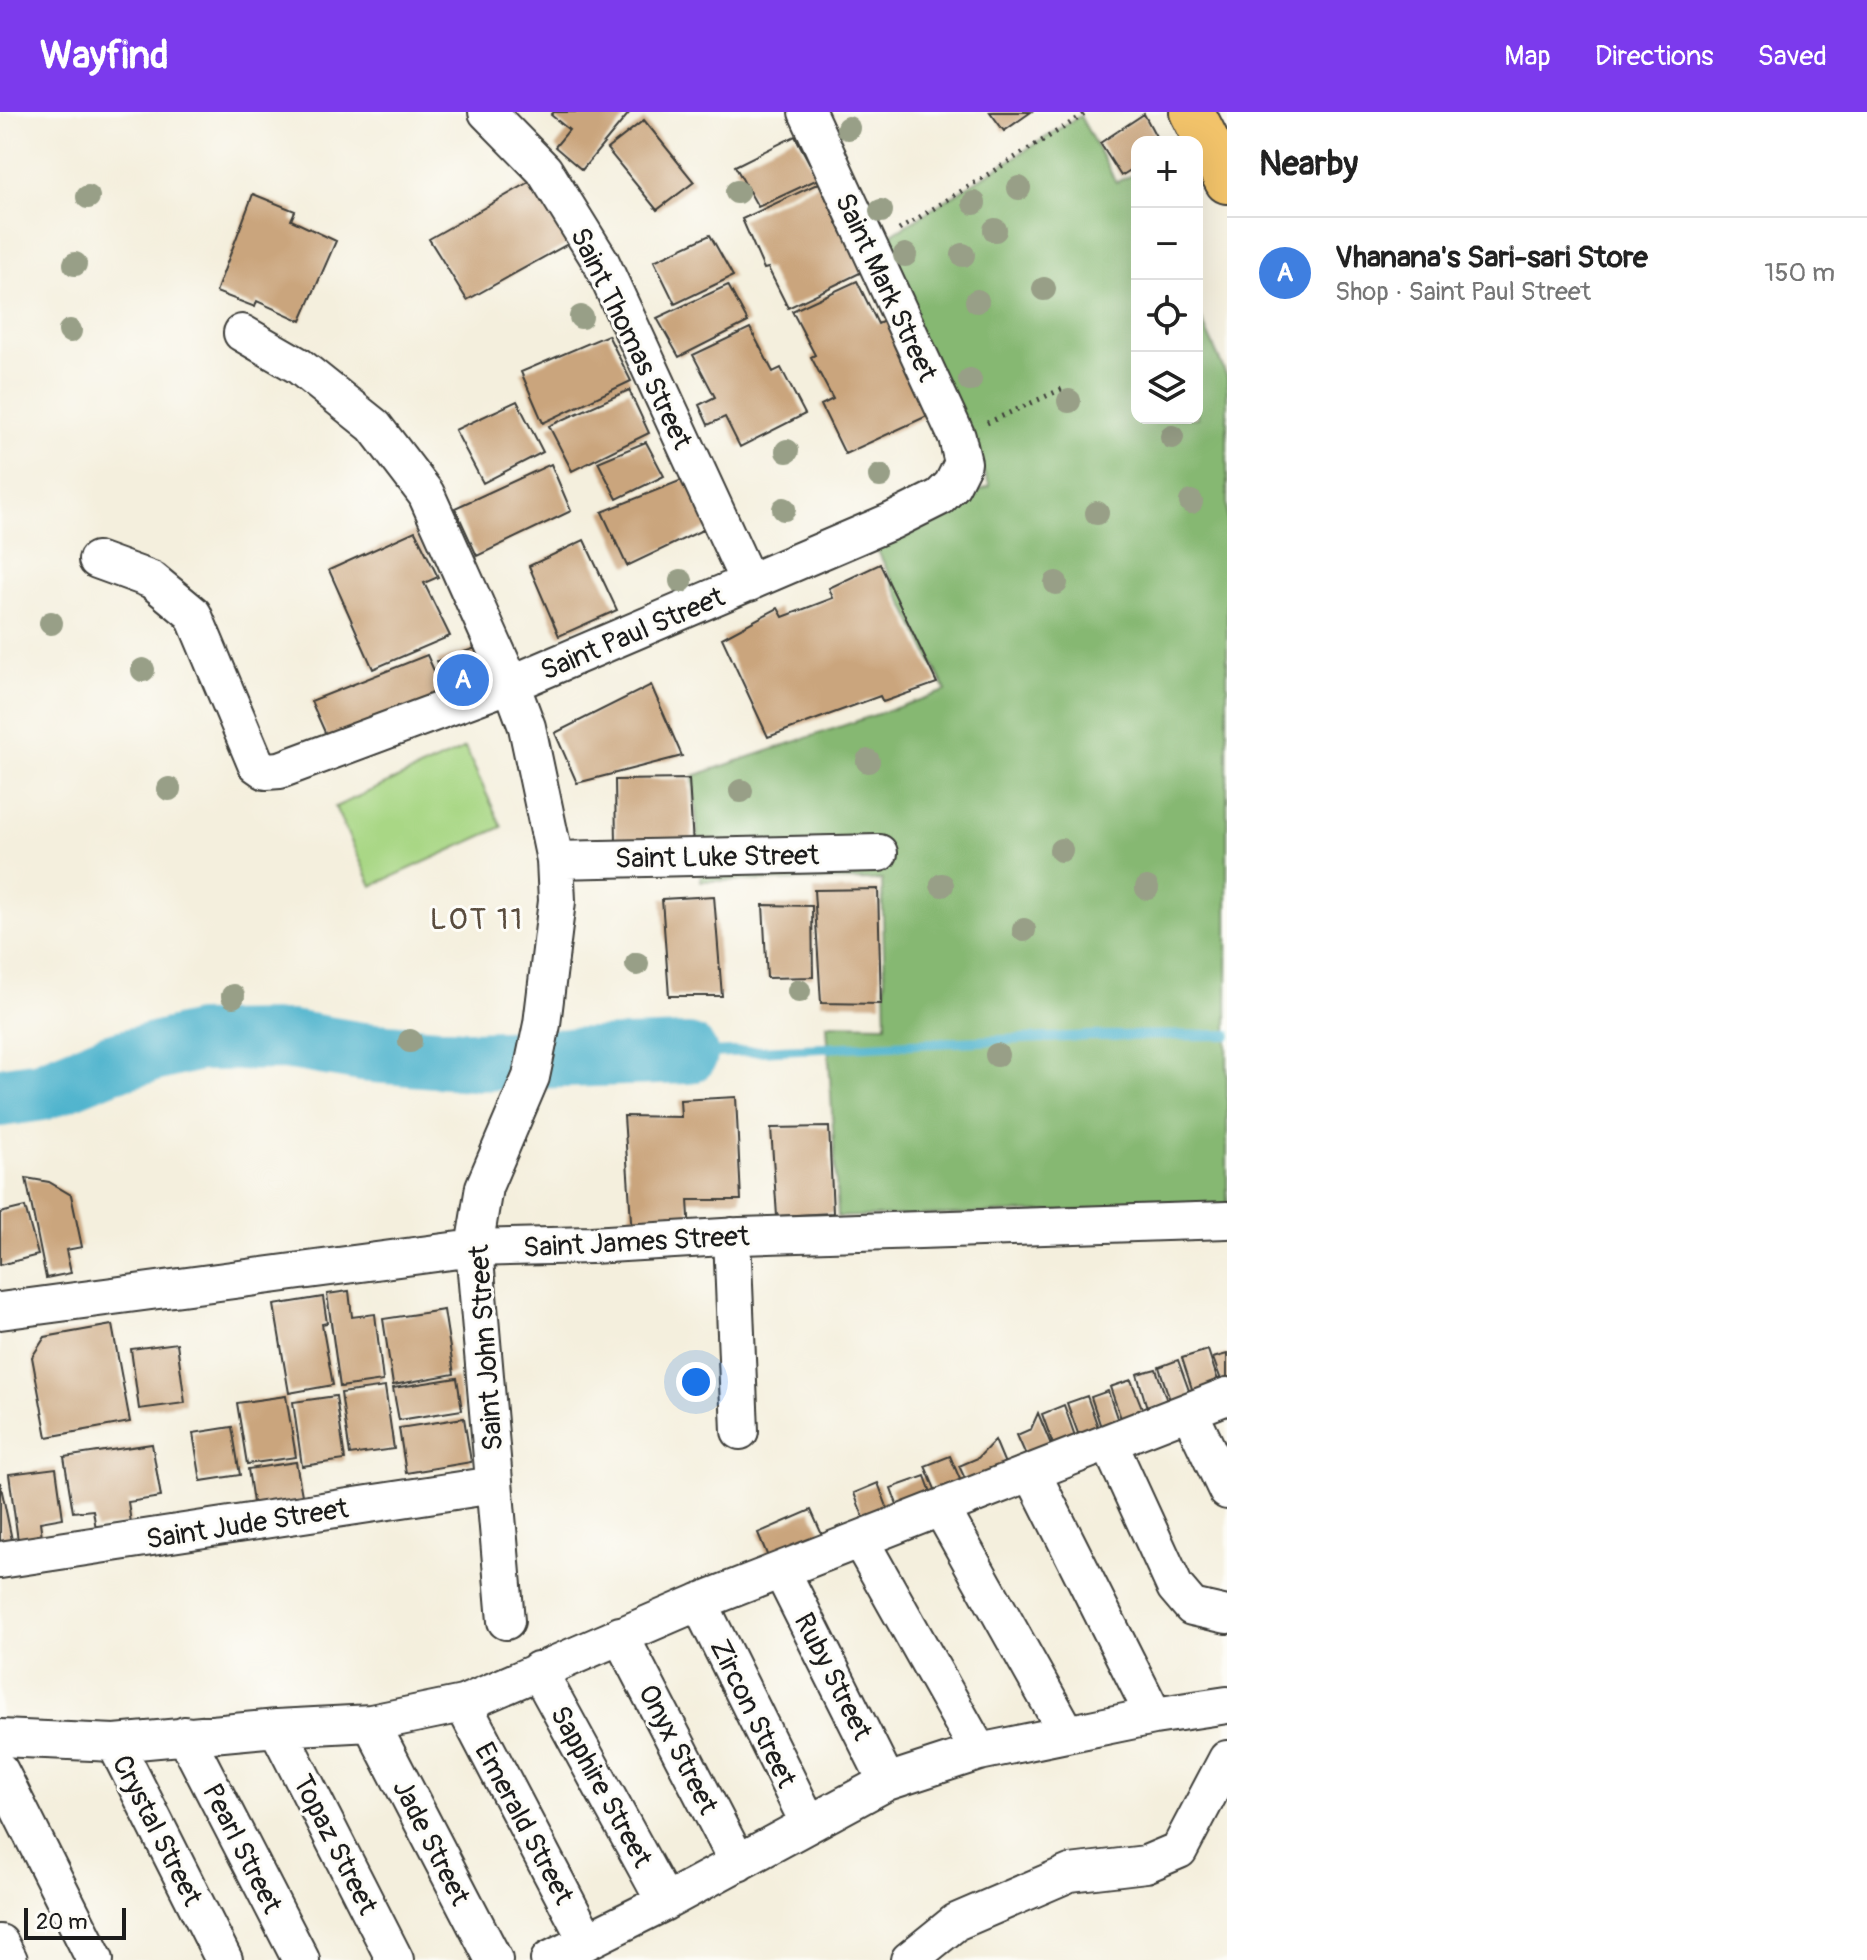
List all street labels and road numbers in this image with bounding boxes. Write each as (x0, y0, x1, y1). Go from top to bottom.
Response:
street label: Saint Mark Street (827, 188, 945, 388)
street label: Saint Thomas Street (562, 222, 700, 456)
street label: Saint Paul Street (535, 580, 731, 689)
street label: Saint Luke Street (615, 838, 820, 877)
street label: Saint James Street (522, 1219, 751, 1266)
street label: Saint John Street (462, 1243, 511, 1452)
street label: Saint Jude Street (144, 1491, 352, 1558)
street label: Ruby Street (786, 1607, 880, 1747)
street label: Zircon Street (702, 1634, 804, 1794)
street label: Onyx Street (630, 1679, 726, 1821)
street label: Sapphire Street (542, 1700, 660, 1874)
street label: Emerald Street (466, 1737, 581, 1911)
street label: Crystal Street (104, 1749, 210, 1913)
street label: Topaz Street (284, 1769, 385, 1921)
street label: Jade Street (384, 1774, 478, 1912)
street label: Pearl Street (194, 1778, 290, 1920)

